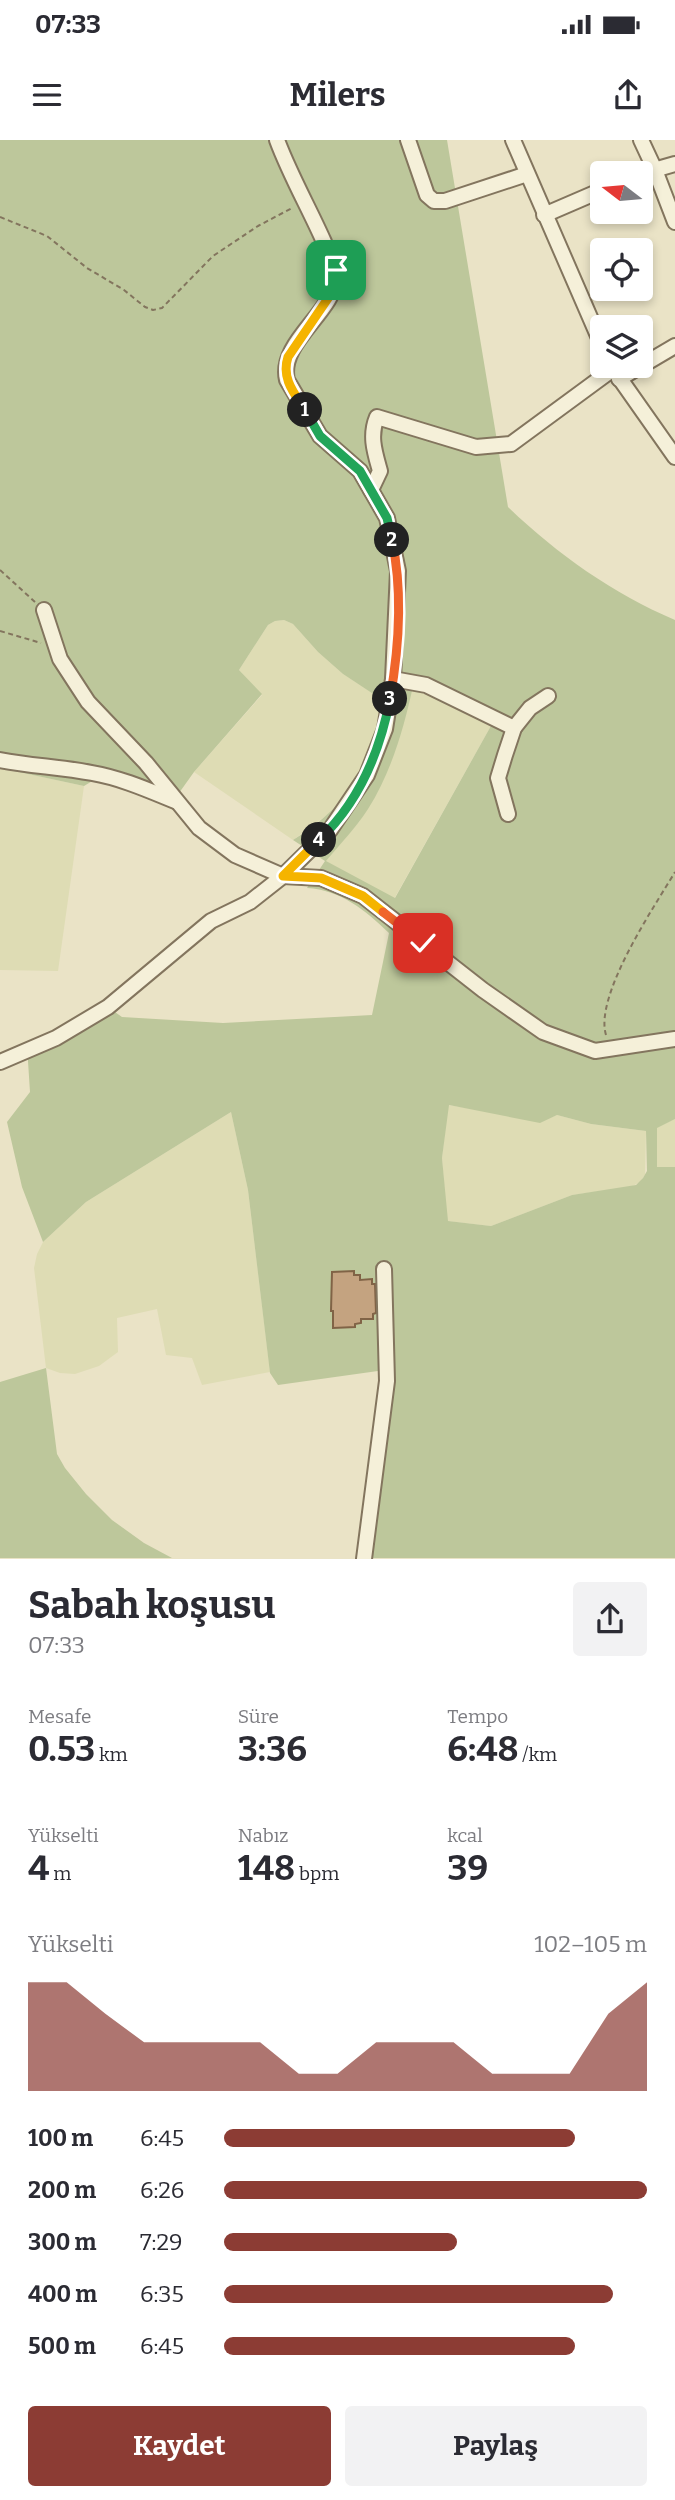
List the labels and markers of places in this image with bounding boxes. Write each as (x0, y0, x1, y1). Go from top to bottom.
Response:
pin (306, 240, 366, 300)
pin: 1 (288, 392, 322, 428)
pin: 2 (374, 522, 410, 558)
pin: 3 (372, 682, 408, 716)
pin: 4 (302, 822, 336, 858)
pin (393, 913, 453, 973)

